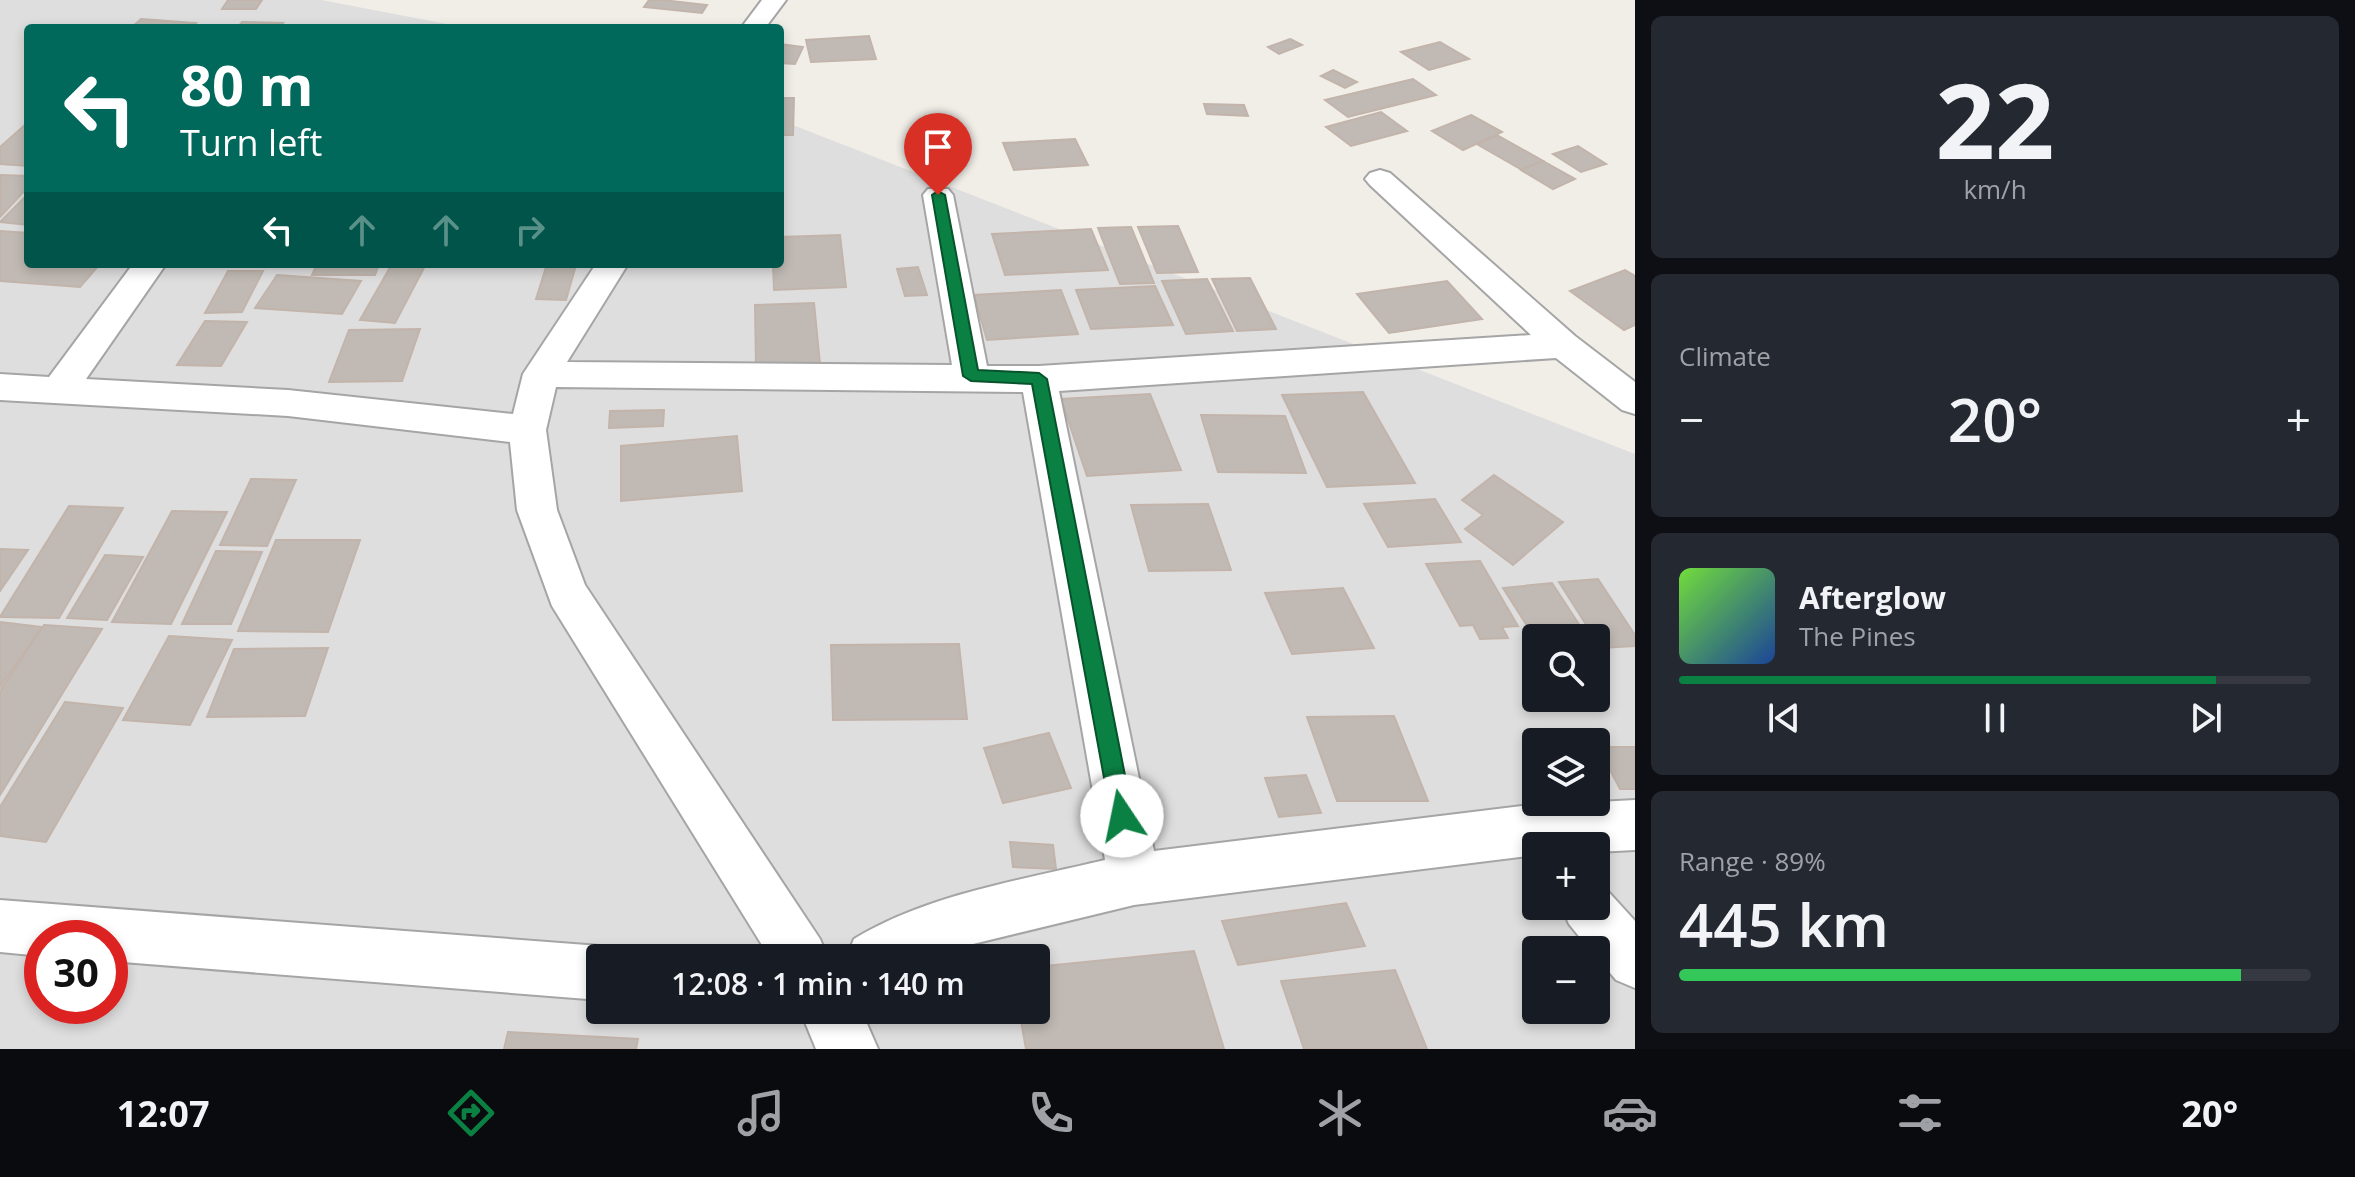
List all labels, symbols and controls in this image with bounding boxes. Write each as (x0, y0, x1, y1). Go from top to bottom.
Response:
text: 80 m (180, 46, 314, 122)
text: 22 (1936, 48, 2054, 189)
icon: left (48, 56, 152, 160)
pin (904, 113, 972, 195)
text: Turn left (180, 118, 322, 167)
icon: arrive (916, 125, 960, 169)
text: km/h (1963, 171, 2027, 207)
icon: left (256, 208, 300, 252)
icon: ahead (340, 208, 384, 252)
icon: ahead (424, 208, 468, 252)
icon: right (508, 208, 552, 252)
text: Climate (1679, 338, 1771, 374)
text: 20° (1948, 378, 2042, 460)
text: − (1679, 389, 1704, 449)
text: + (2286, 389, 2311, 449)
text: Afterglow (1799, 577, 1946, 618)
text: The Pines (1799, 618, 1916, 654)
map controls (1522, 624, 1610, 1024)
button: search (1522, 624, 1610, 712)
icon: previous (1762, 696, 1806, 740)
icon: pause (1973, 696, 2017, 740)
icon: next (2184, 696, 2228, 740)
button: layers (1522, 728, 1610, 816)
position arrow (1080, 774, 1164, 858)
button: + (1522, 832, 1610, 920)
text: Range · 89% (1679, 843, 1826, 879)
text: 445 km (1679, 883, 1889, 965)
speed limit sign: 30 (24, 920, 128, 1024)
button: − (1522, 936, 1610, 1024)
text: 12:08 · 1 min · 140 m (671, 963, 965, 1004)
icon: directions (443, 1085, 499, 1141)
icon: music (733, 1085, 789, 1141)
icon: phone (1023, 1085, 1079, 1141)
icon: climate (1312, 1085, 1368, 1141)
icon: car (1602, 1085, 1658, 1141)
icon: filters (1892, 1085, 1948, 1141)
text: 12:07 (117, 1089, 209, 1138)
text: 20° (2182, 1089, 2238, 1138)

